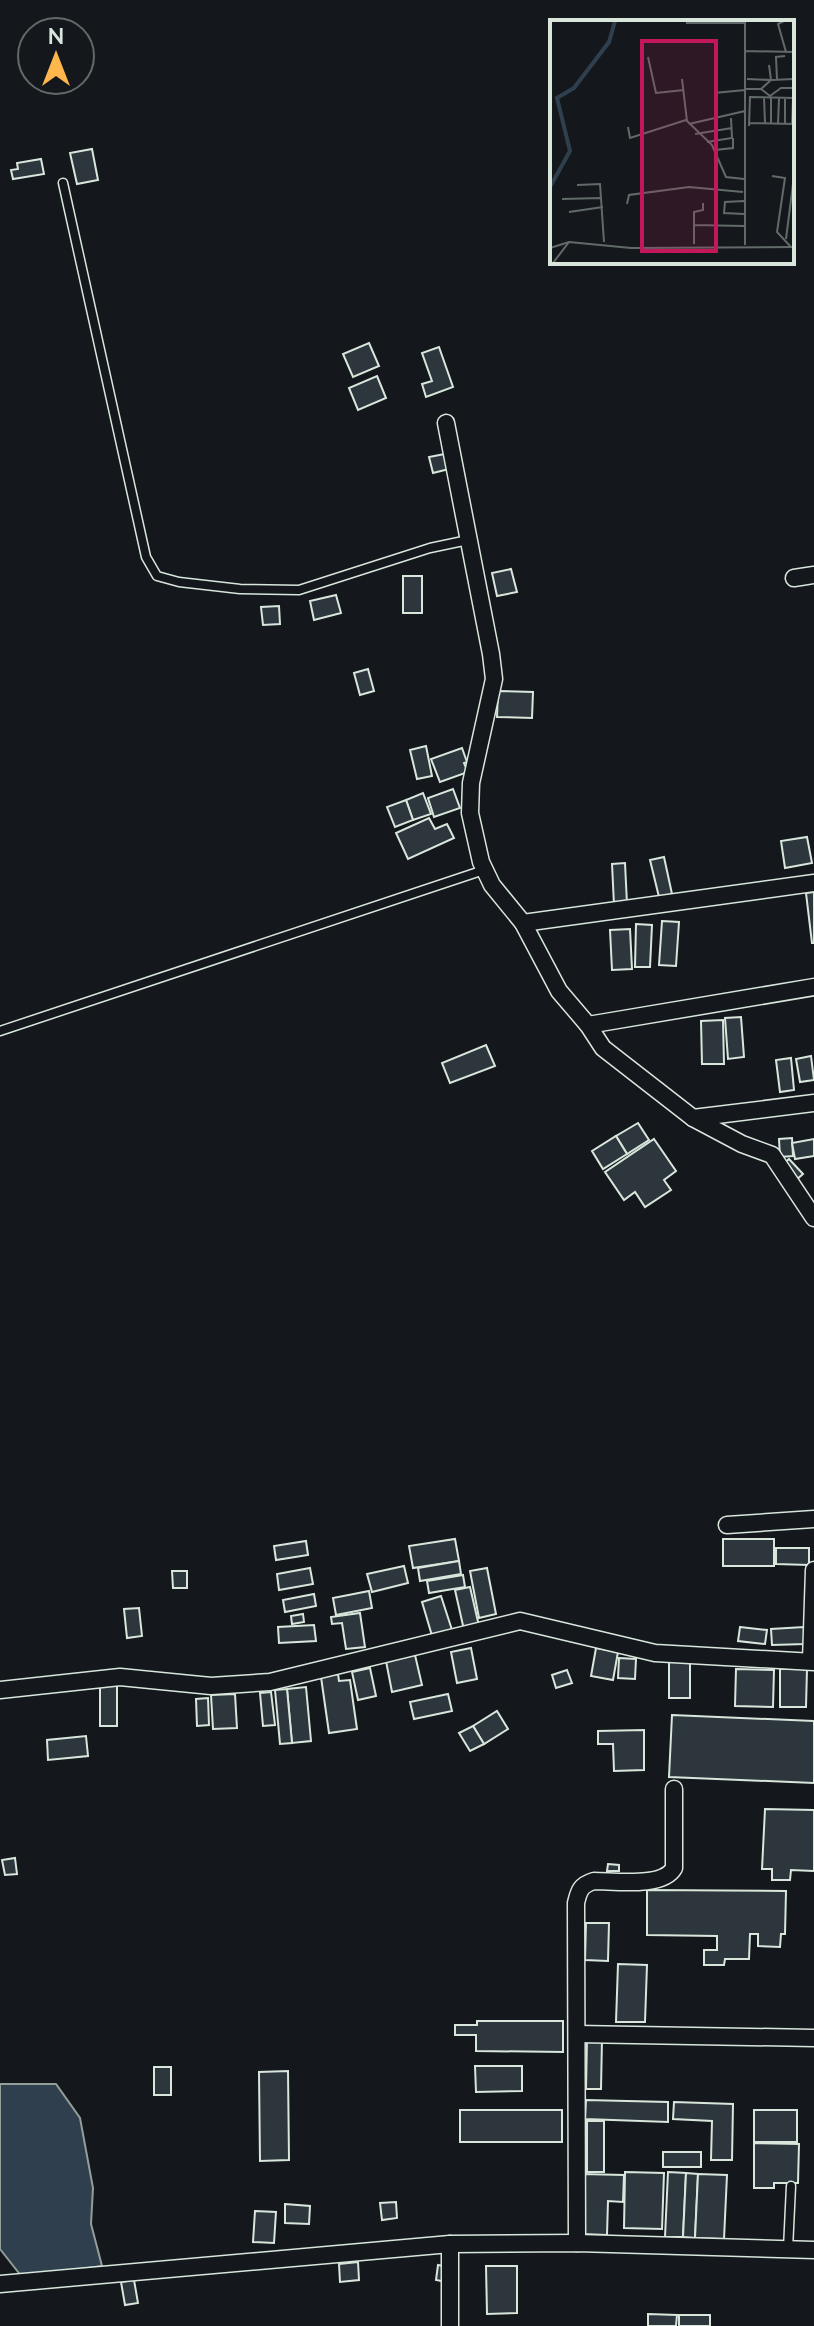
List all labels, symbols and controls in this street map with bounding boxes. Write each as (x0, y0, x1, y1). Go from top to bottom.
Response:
north arrow (16, 16, 96, 96)
inset map (550, 20, 794, 264)
text: N (48, 22, 64, 52)

